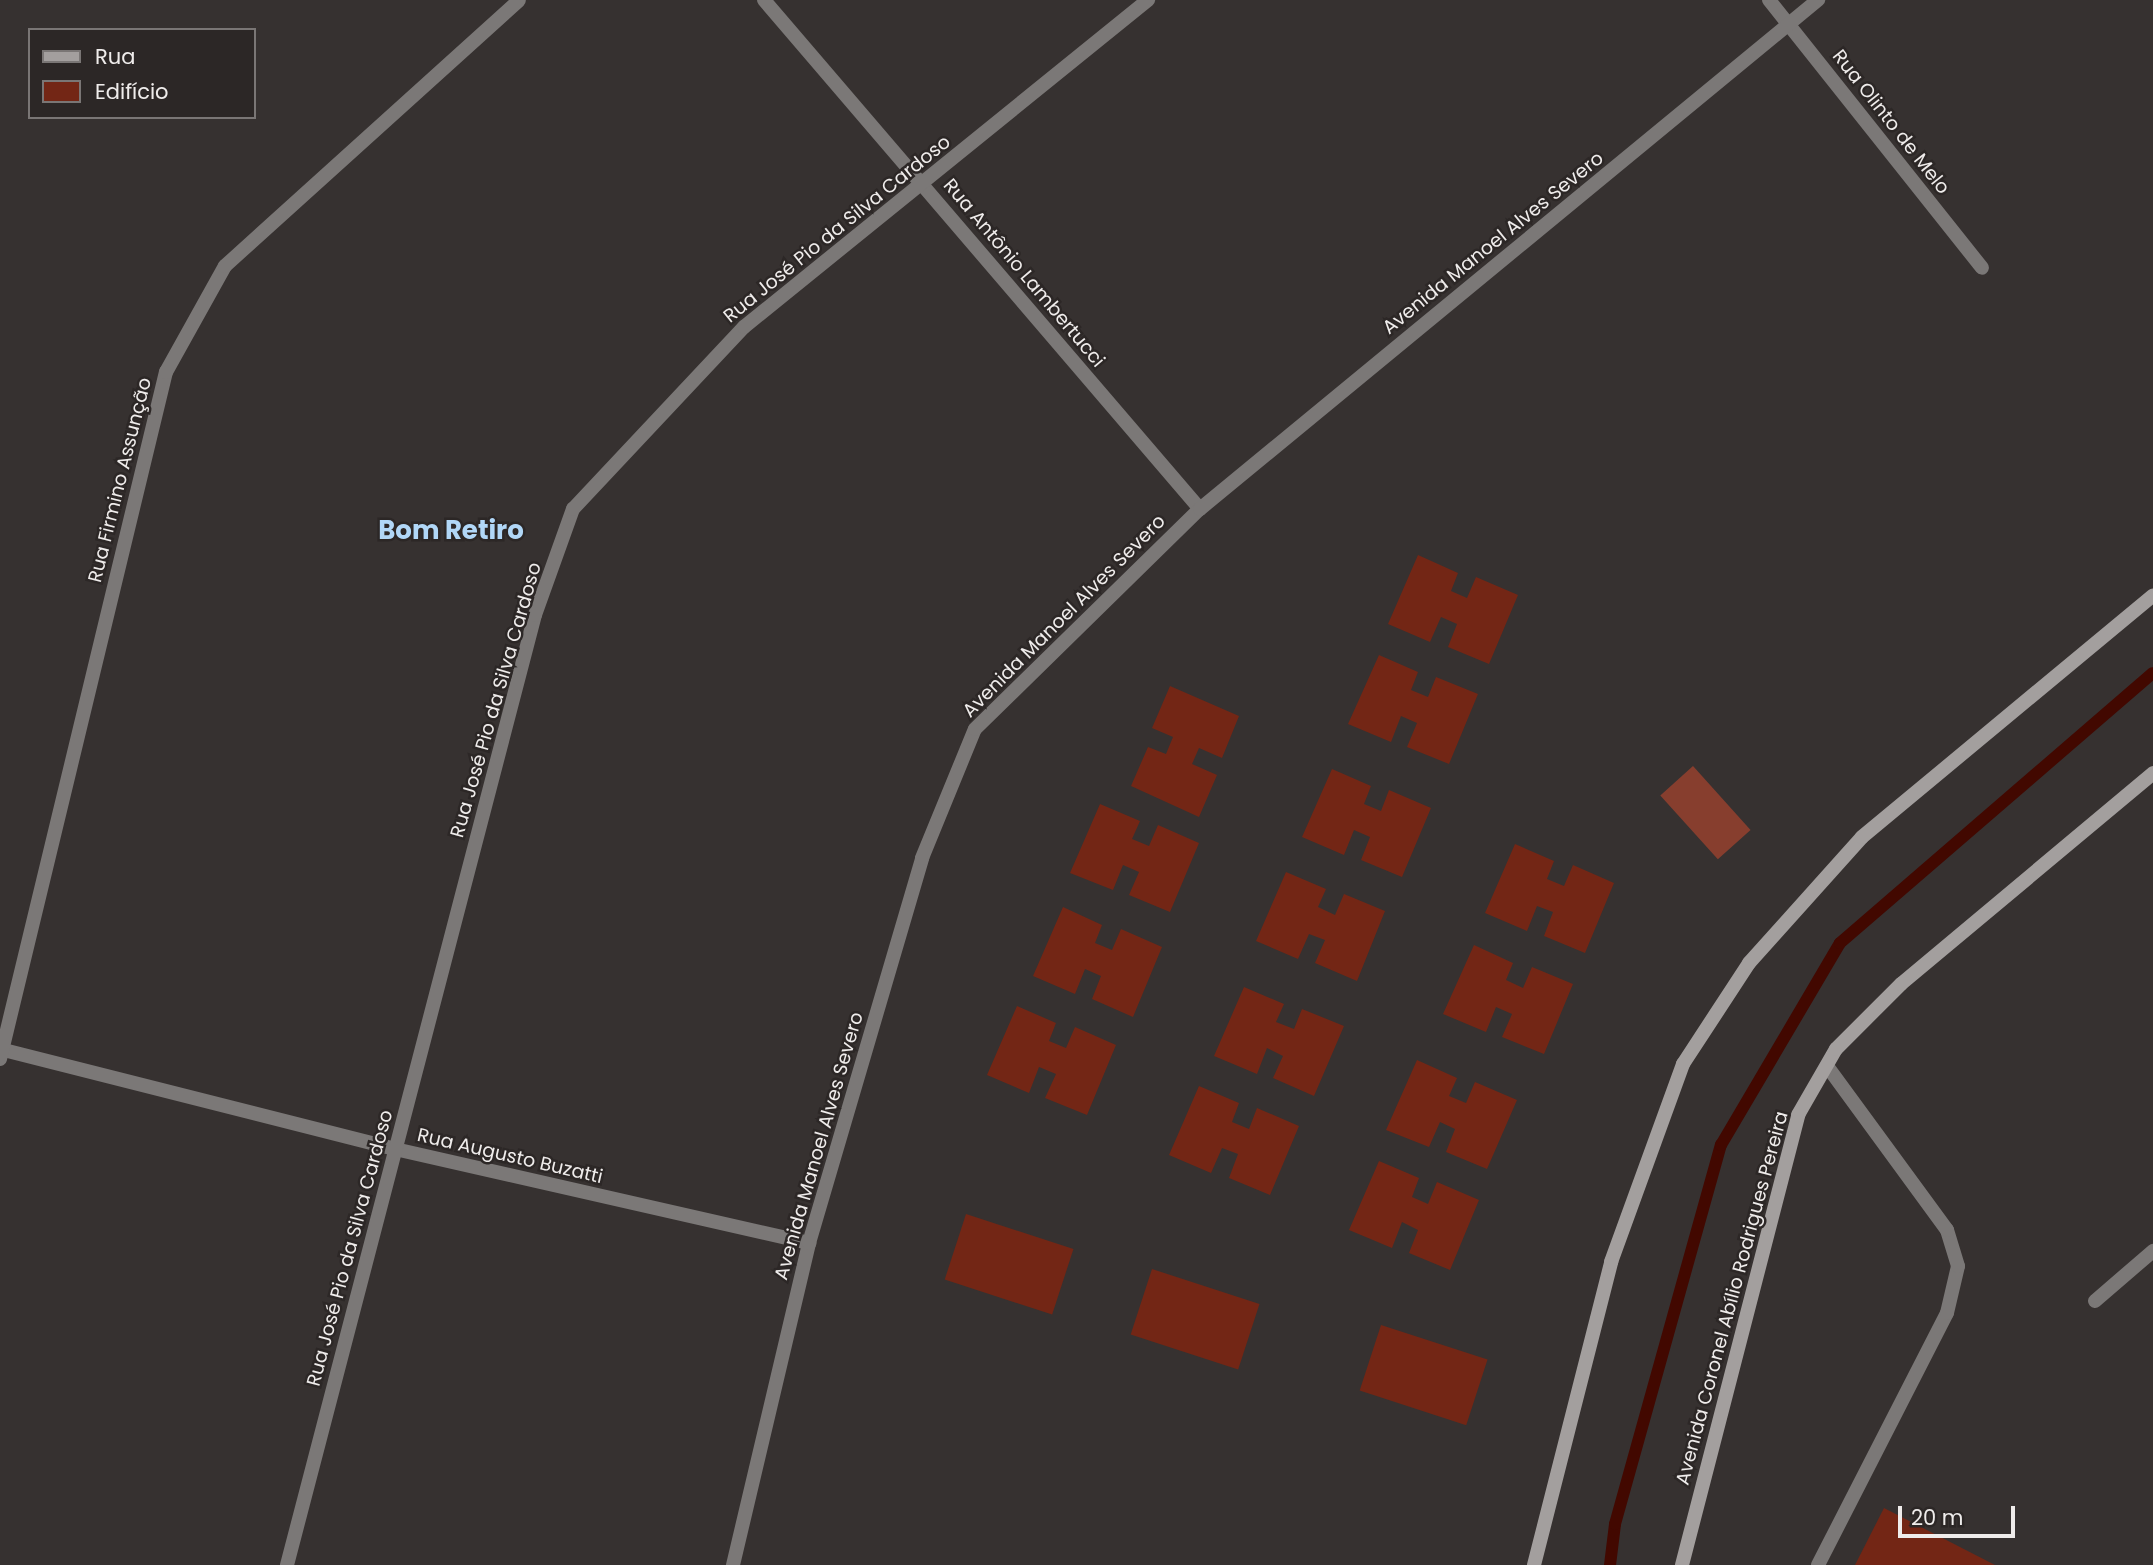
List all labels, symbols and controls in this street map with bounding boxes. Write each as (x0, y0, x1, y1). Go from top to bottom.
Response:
legend (28, 28, 256, 119)
text: Rua (95, 42, 135, 71)
street label: Rua Olinto de Melo (1828, 45, 1954, 199)
text: Edifício (95, 77, 169, 106)
street label: Rua José Pio da Silva Cardoso (719, 130, 955, 328)
street label: Avenida Manoel Alves Severo (1378, 147, 1608, 339)
street label: Rua Antônio Lambertucci (938, 174, 1110, 372)
street label: Rua Firmino Assunção (84, 375, 156, 585)
street label: Avenida Manoel Alves Severo (958, 510, 1170, 722)
district label: Bom Retiro (378, 515, 524, 547)
street label: Rua José Pio da Silva Cardoso (446, 560, 546, 840)
street label: Avenida Manoel Alves Severo (770, 1010, 868, 1282)
street label: Rua José Pio da Silva Cardoso (302, 1107, 398, 1389)
street label: Avenida Coronel Abílio Rodrigues Pereira (1671, 1109, 1793, 1487)
street label: Rua Augusto Buzatti (415, 1124, 605, 1188)
scale bar (1901, 1492, 2018, 1536)
text: 20 m (1911, 1503, 1964, 1532)

